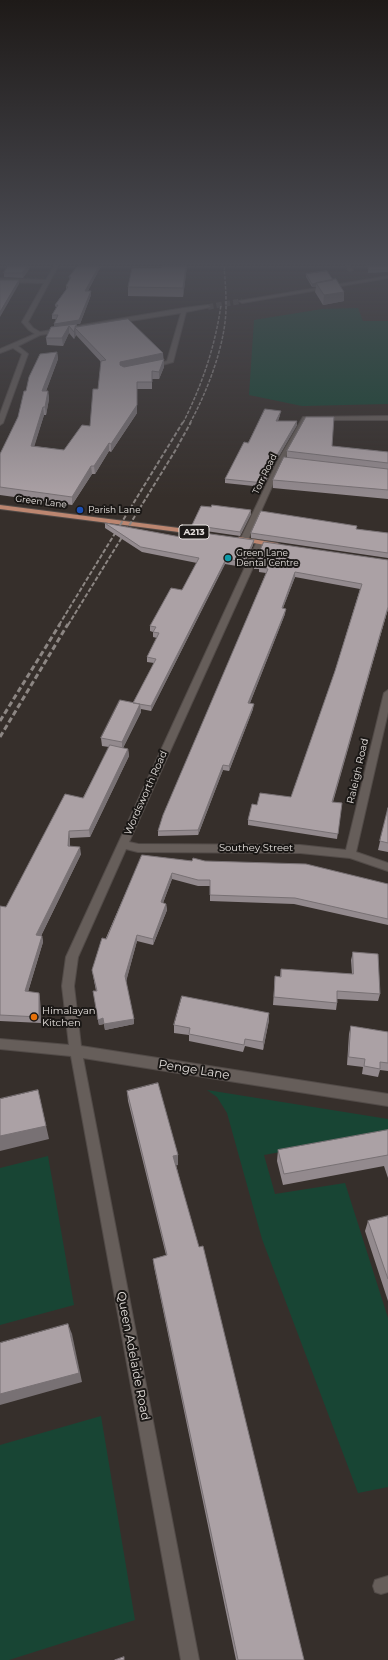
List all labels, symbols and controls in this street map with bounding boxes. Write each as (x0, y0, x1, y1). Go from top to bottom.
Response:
street label: Torr Road (251, 452, 279, 496)
street label: Green Lane (15, 493, 67, 511)
marker: Parish Lane (75, 505, 85, 515)
place label: Parish Lane (88, 505, 141, 515)
road number: A213 (179, 525, 209, 539)
place label: Green Lane Dental Centre (236, 548, 299, 569)
marker: Green Lane Dental Centre (223, 553, 233, 563)
street label: Raleigh Road (345, 737, 371, 805)
street label: Wordsworth Road (122, 749, 170, 837)
street label: Southey Street (219, 842, 293, 854)
place label: Himalayan Kitchen (42, 1005, 96, 1028)
marker: Himalayan Kitchen (29, 1012, 39, 1022)
street label: Penge Lane (157, 1057, 231, 1083)
street label: Queen Adelaide Road (113, 1290, 153, 1422)

